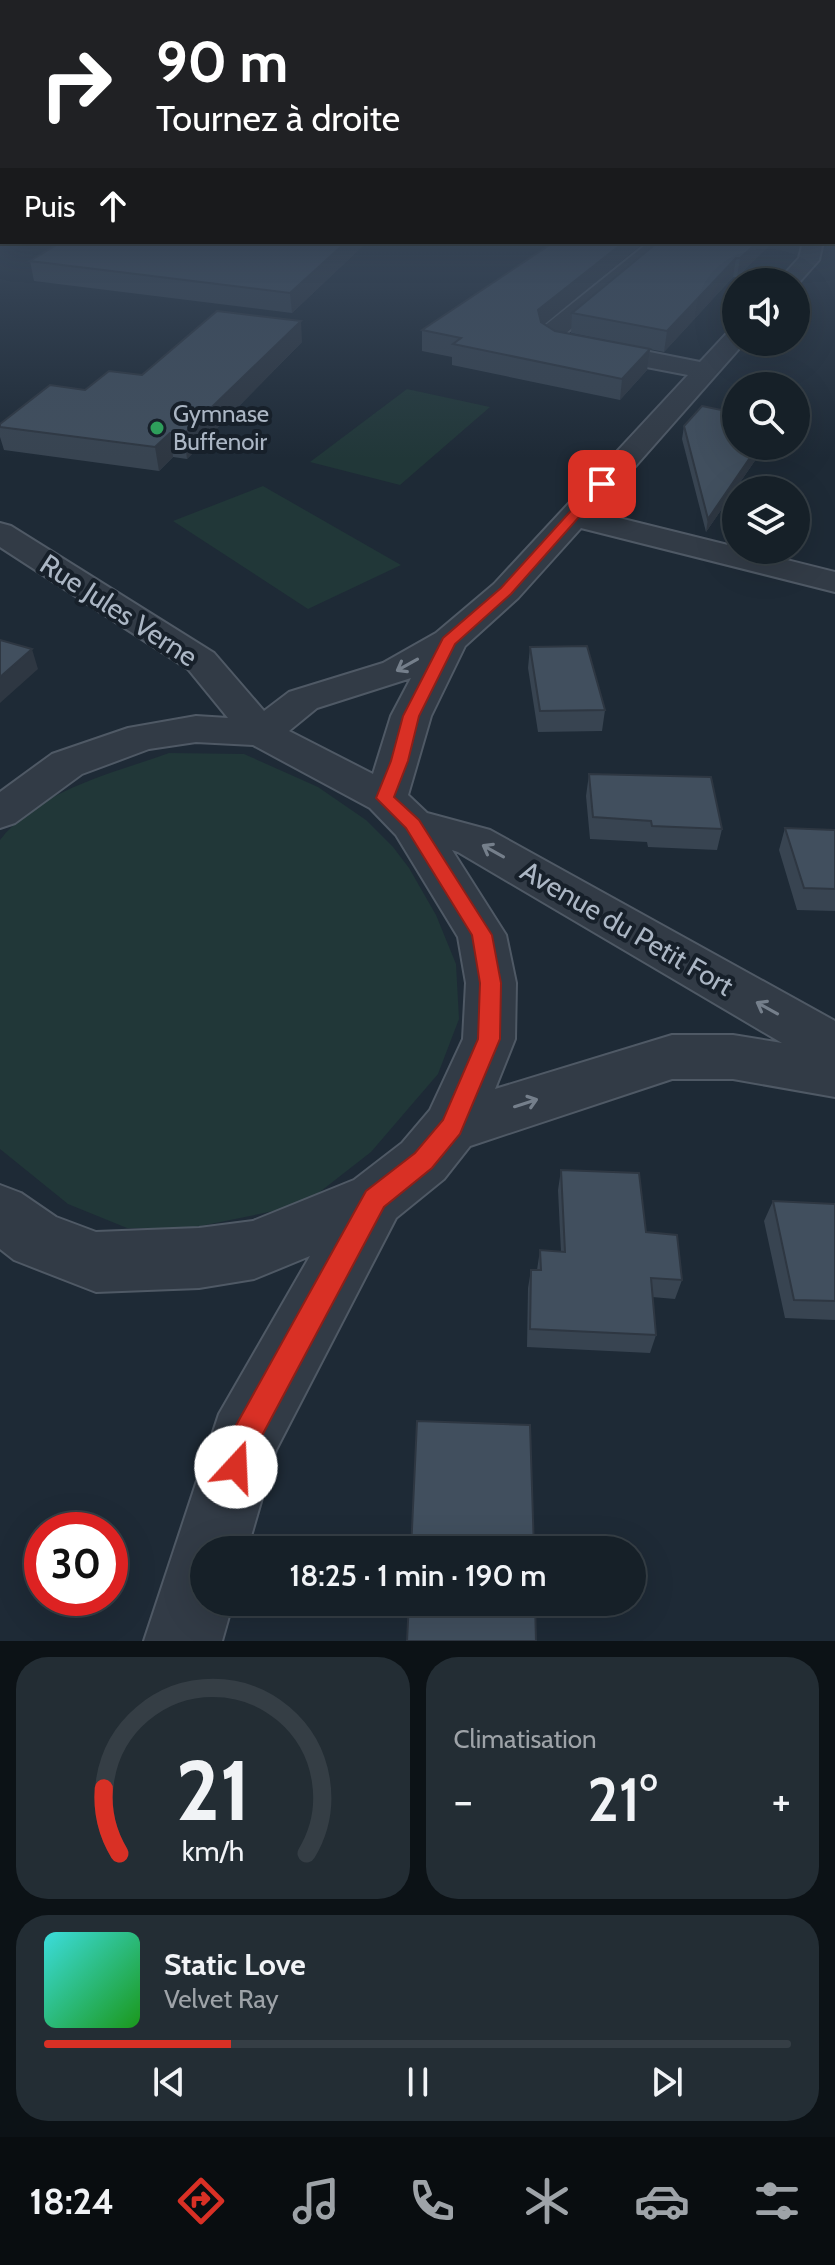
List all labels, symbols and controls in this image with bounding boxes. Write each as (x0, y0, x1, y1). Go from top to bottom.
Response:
text: 90 m (156, 28, 288, 96)
icon: right (24, 32, 128, 136)
text: Tournez à droite (156, 96, 400, 140)
icon: ahead (91, 184, 135, 228)
text: Puis (24, 188, 75, 225)
map controls (722, 268, 810, 564)
button: sound (722, 268, 810, 356)
button: search (722, 372, 810, 460)
place label: Gymnase Buffenoir (173, 399, 269, 456)
marker: Gymnase Buffenoir (148, 419, 166, 437)
pin (568, 450, 636, 518)
icon: arrive (580, 462, 624, 506)
button: layers (722, 476, 810, 564)
street label: Rue Jules Verne (34, 547, 204, 673)
one-way arrow (396, 657, 419, 673)
one-way arrow (482, 843, 505, 859)
street label: Avenue du Petit Fort (515, 853, 739, 1003)
one-way arrow (756, 1000, 779, 1016)
one-way arrow (512, 1095, 538, 1110)
position arrow (194, 1425, 278, 1509)
speed limit sign: 30 (24, 1512, 128, 1616)
text: 18:25 · 1 min · 190 m (290, 1557, 546, 1594)
text: Climatisation (454, 1723, 597, 1755)
text: 21 (175, 1740, 250, 1841)
text: 21° (587, 1763, 657, 1836)
text: − (454, 1774, 473, 1827)
text: + (772, 1774, 791, 1827)
text: km/h (181, 1833, 244, 1868)
text: Static Love (164, 1946, 306, 1983)
text: Velvet Ray (164, 1983, 279, 2015)
icon: previous (147, 2060, 191, 2104)
icon: pause (396, 2060, 440, 2104)
icon: next (645, 2060, 689, 2104)
icon: directions (173, 2173, 229, 2229)
icon: music (288, 2173, 344, 2229)
icon: phone (404, 2173, 460, 2229)
icon: climate (519, 2173, 575, 2229)
icon: car (634, 2173, 690, 2229)
icon: filters (749, 2173, 805, 2229)
text: 18:24 (30, 2179, 114, 2223)

